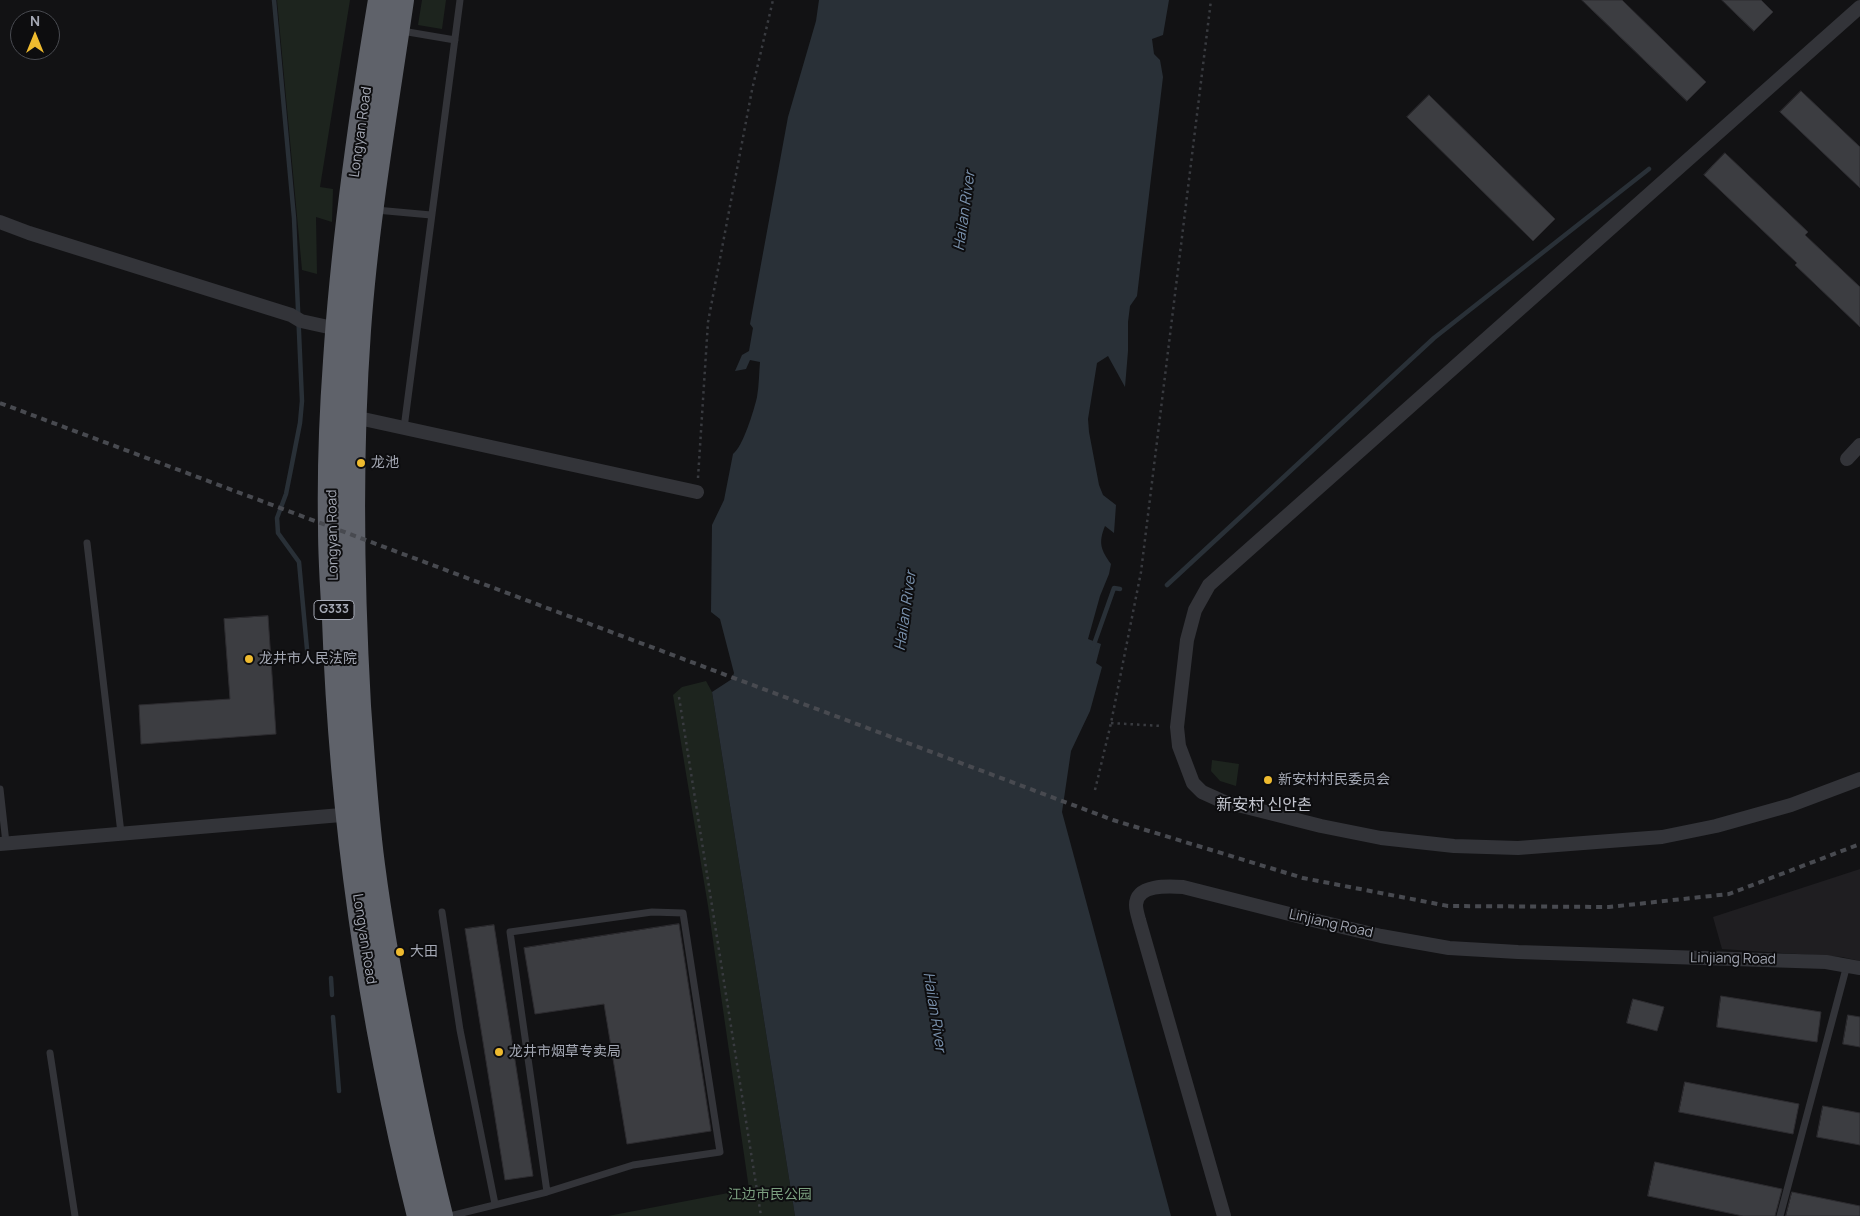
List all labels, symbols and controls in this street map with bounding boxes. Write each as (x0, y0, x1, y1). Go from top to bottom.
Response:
north arrow (10, 10, 60, 60)
text: N (30, 11, 40, 30)
street label: Longyan Road (346, 86, 376, 178)
water label: Hailan River (950, 170, 980, 252)
place label: 龙池 (371, 455, 399, 471)
marker: 龙池 (355, 457, 367, 469)
street label: Longyan Road (324, 489, 342, 581)
water label: Hailan River (891, 570, 921, 652)
road number: G333 (314, 600, 354, 620)
place label: 龙井市人民法院 (259, 651, 357, 667)
marker: 龙井市人民法院 (243, 653, 255, 665)
place label: 新安村村民委员会 (1278, 772, 1390, 788)
marker: 新安村村民委员会 (1262, 774, 1274, 786)
district label: 新安村 신안촌 (1216, 796, 1312, 816)
street label: Longyan Road (349, 893, 379, 985)
street label: Linjiang Road (1287, 906, 1375, 942)
place label: 大田 (410, 944, 438, 960)
marker: 大田 (394, 946, 406, 958)
street label: Linjiang Road (1690, 950, 1776, 968)
water label: Hailan River (919, 971, 949, 1053)
place label: 龙井市烟草专卖局 (509, 1044, 621, 1060)
marker: 龙井市烟草专卖局 (493, 1046, 505, 1058)
park label: 江边市民公园 (728, 1187, 812, 1203)

